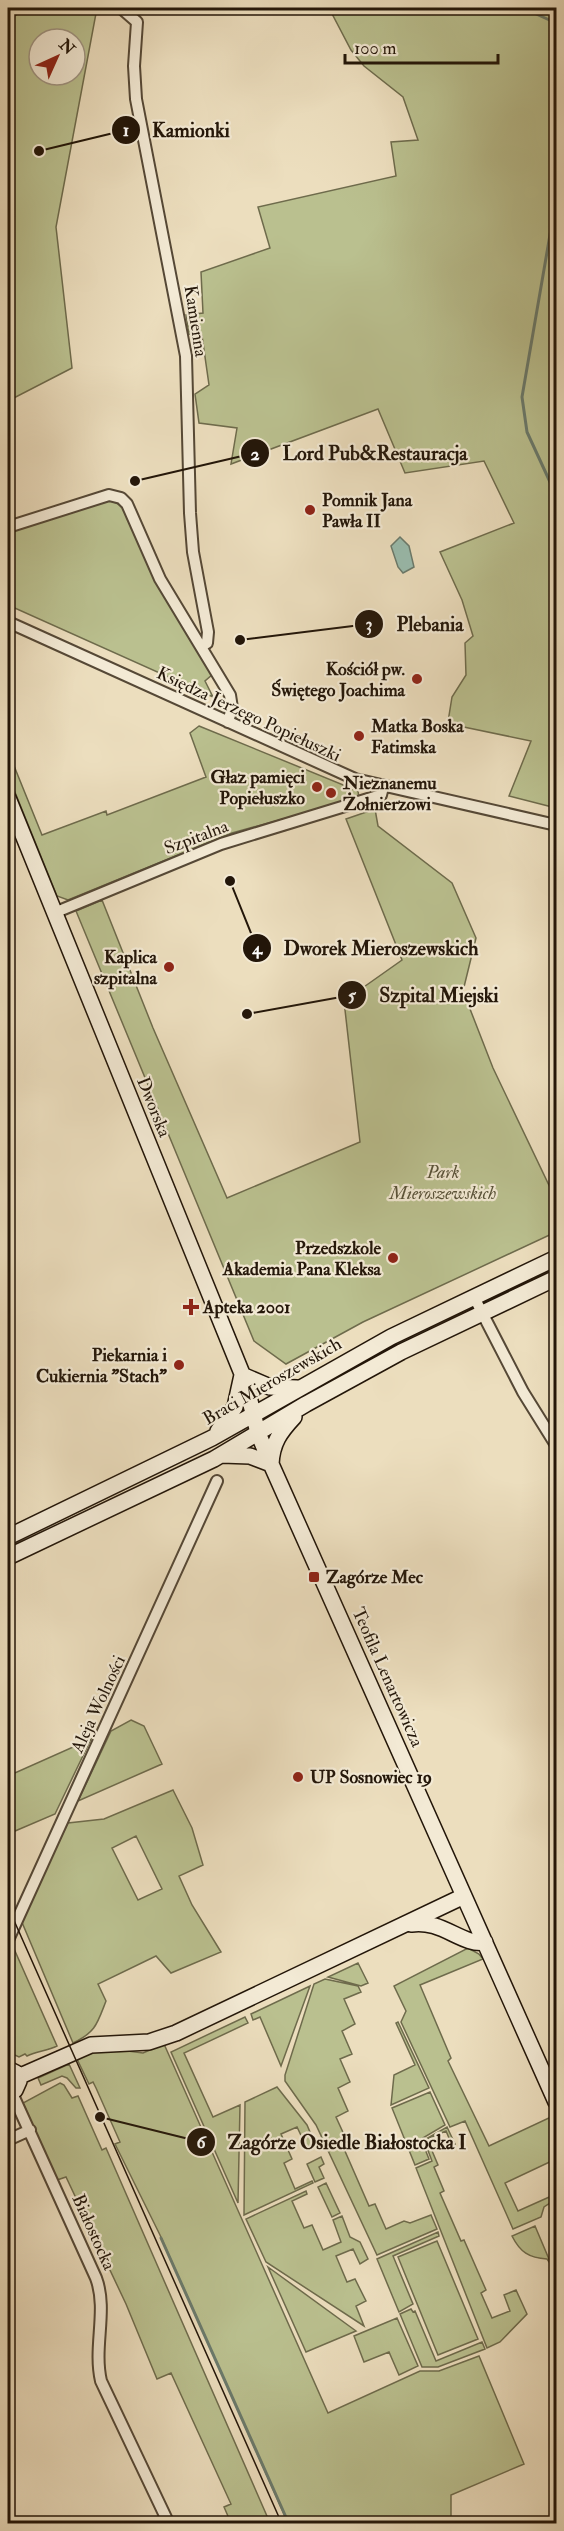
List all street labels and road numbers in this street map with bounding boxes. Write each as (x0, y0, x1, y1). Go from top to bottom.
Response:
street label: Kamienna (179, 284, 213, 359)
street label: Księdza Jerzego Popiełuszki (153, 662, 345, 767)
street label: Szpitalna (161, 815, 232, 860)
street label: Dworska (131, 1074, 176, 1141)
street label: Braci Mieroszewskich (199, 1332, 346, 1430)
street label: Teofila Lenartowicza (346, 1604, 429, 1751)
street label: Aleja Wolności (65, 1652, 131, 1758)
street label: Białostocka (67, 2191, 121, 2274)

